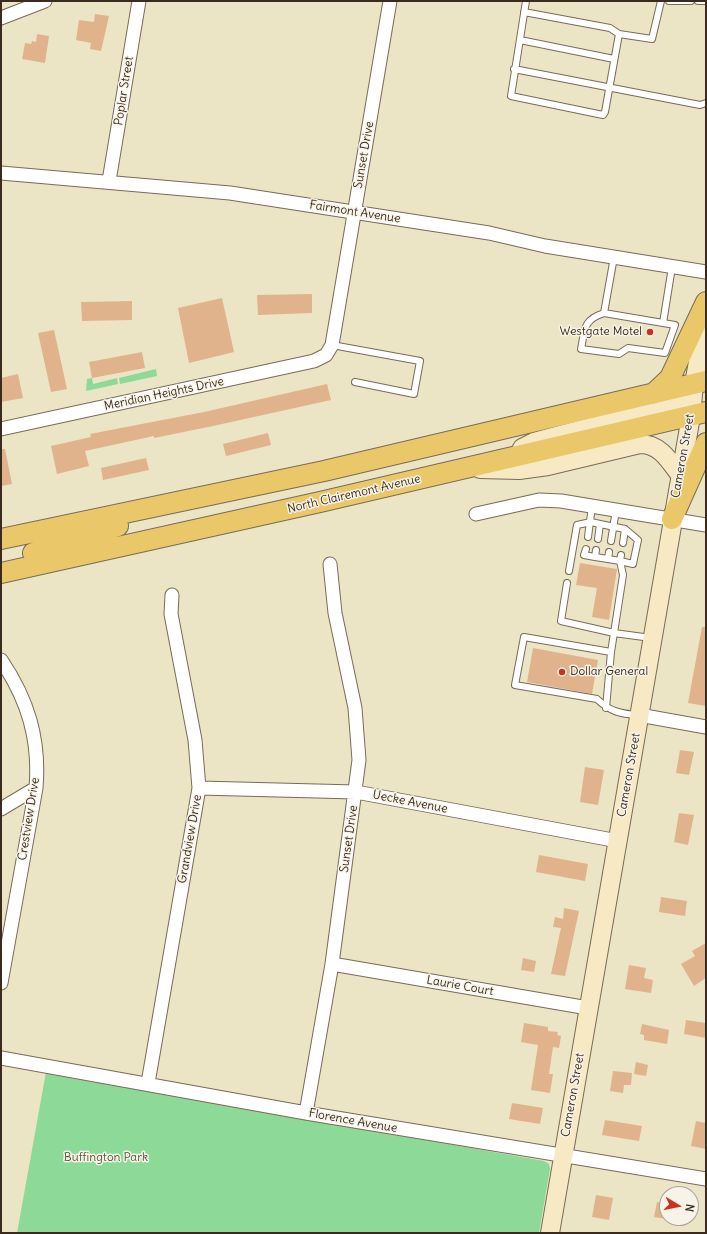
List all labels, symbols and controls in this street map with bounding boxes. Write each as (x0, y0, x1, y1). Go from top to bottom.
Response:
street label: Poplar Street (111, 55, 137, 127)
street label: Sunset Drive (351, 120, 377, 190)
street label: Fairmont Avenue (308, 198, 402, 226)
place label: Westgate Motel (559, 325, 642, 339)
marker: Westgate Motel (645, 327, 655, 337)
street label: Meridian Heights Drive (103, 374, 225, 414)
street label: Cameron Street (669, 413, 697, 499)
street label: North Clairemont Avenue (286, 472, 422, 516)
place label: Dollar General (570, 665, 648, 679)
marker: Dollar General (557, 667, 567, 677)
street label: Cameron Street (615, 732, 643, 818)
street label: Crestview Drive (15, 776, 43, 862)
street label: Uecke Avenue (371, 788, 449, 816)
street label: Grandview Drive (175, 793, 205, 885)
street label: Sunset Drive (337, 804, 361, 874)
street label: Laurie Court (425, 973, 495, 999)
street label: Cameron Street (559, 1052, 587, 1138)
street label: Florence Avenue (308, 1106, 398, 1136)
park label: Buffington Park (64, 1151, 148, 1165)
north arrow (659, 1186, 699, 1226)
text: N (682, 1203, 697, 1213)

